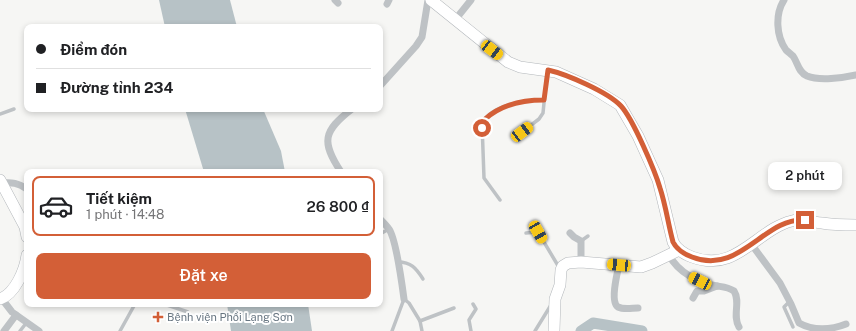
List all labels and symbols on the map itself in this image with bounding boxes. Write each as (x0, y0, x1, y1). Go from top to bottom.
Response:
car (479, 38, 505, 62)
route start (473, 119, 491, 137)
car (509, 120, 535, 144)
callout: 2 phút (768, 162, 842, 190)
route end (796, 211, 814, 229)
car (527, 219, 549, 245)
car (607, 258, 631, 272)
car (687, 270, 713, 292)
marker: Bệnh viện Phổi Lạng Sơn (152, 311, 164, 323)
place label: Bệnh viện Phổi Lạng Sơn (167, 311, 293, 323)

